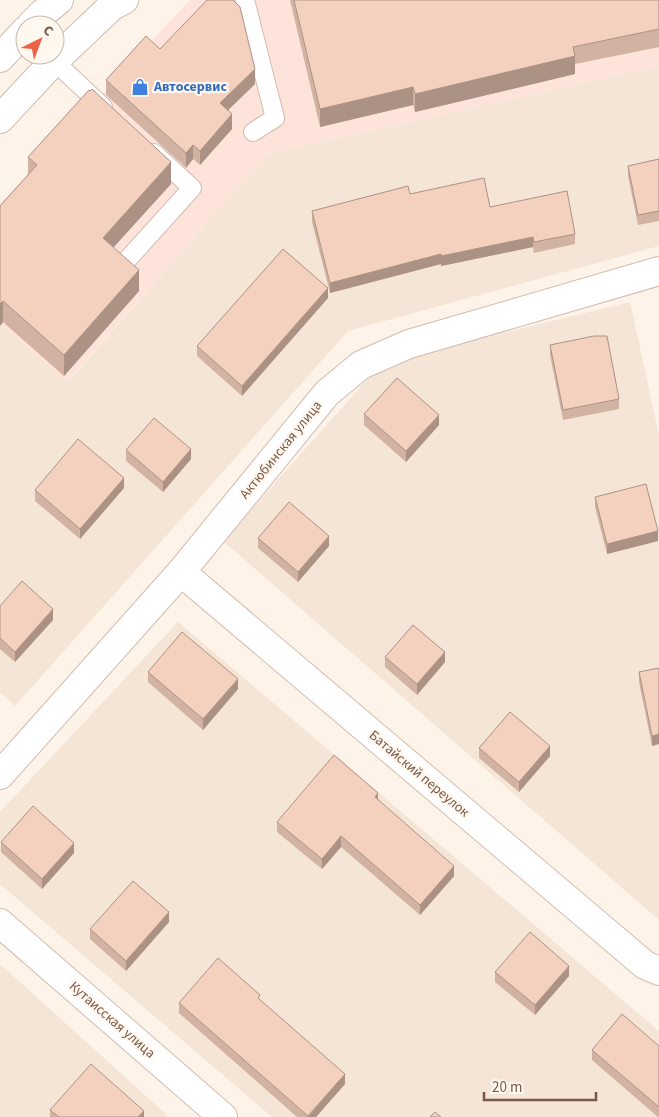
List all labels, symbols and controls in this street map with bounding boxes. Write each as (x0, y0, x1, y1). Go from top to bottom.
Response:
north arrow (15, 15, 65, 65)
text: С (38, 21, 58, 41)
shop icon: Автосервис (130, 77, 150, 97)
place label: Автосервис (153, 77, 227, 97)
street label: Актюбинская улица (235, 397, 327, 503)
street label: Батайский переулок (364, 726, 474, 822)
street label: Кутаисская улица (64, 977, 160, 1063)
scale bar (484, 1070, 596, 1102)
text: 20 m (492, 1077, 522, 1098)

